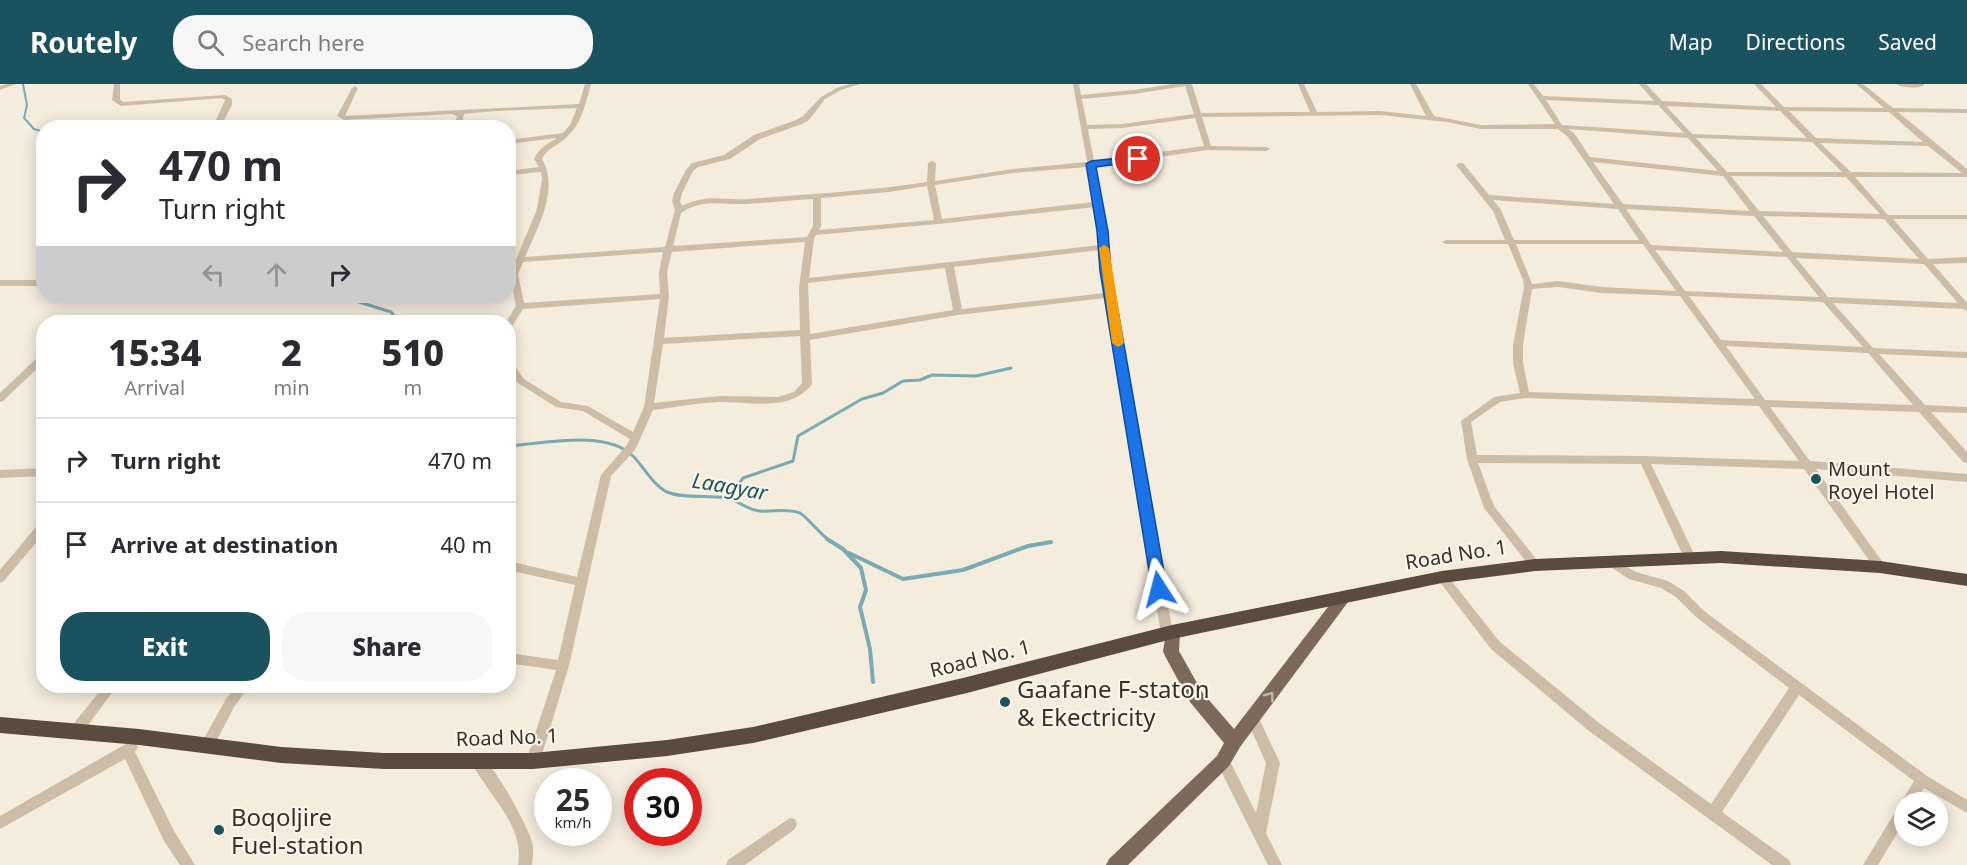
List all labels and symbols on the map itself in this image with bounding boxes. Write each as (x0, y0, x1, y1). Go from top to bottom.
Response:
pin (1112, 133, 1163, 184)
place label: Mount Royel Hotel (1828, 455, 1935, 505)
water label: Laagyar (690, 466, 772, 507)
marker: Mount Royel Hotel (1809, 472, 1823, 486)
street label: Road No. 1 (1403, 533, 1509, 575)
position arrow (1127, 557, 1191, 621)
street label: Road No. 1 (927, 632, 1033, 684)
place label: Gaafane F-staton & Ekectricity (1017, 672, 1210, 733)
one-way arrow (1262, 691, 1273, 702)
marker: Gaafane F-staton & Ekectricity (998, 695, 1012, 709)
street label: Road No. 1 (455, 722, 559, 752)
speed limit sign: 30 (624, 768, 702, 846)
place label: Boqoljire Fuel-station (231, 800, 364, 861)
marker: Boqoljire Fuel-station (212, 823, 226, 837)

